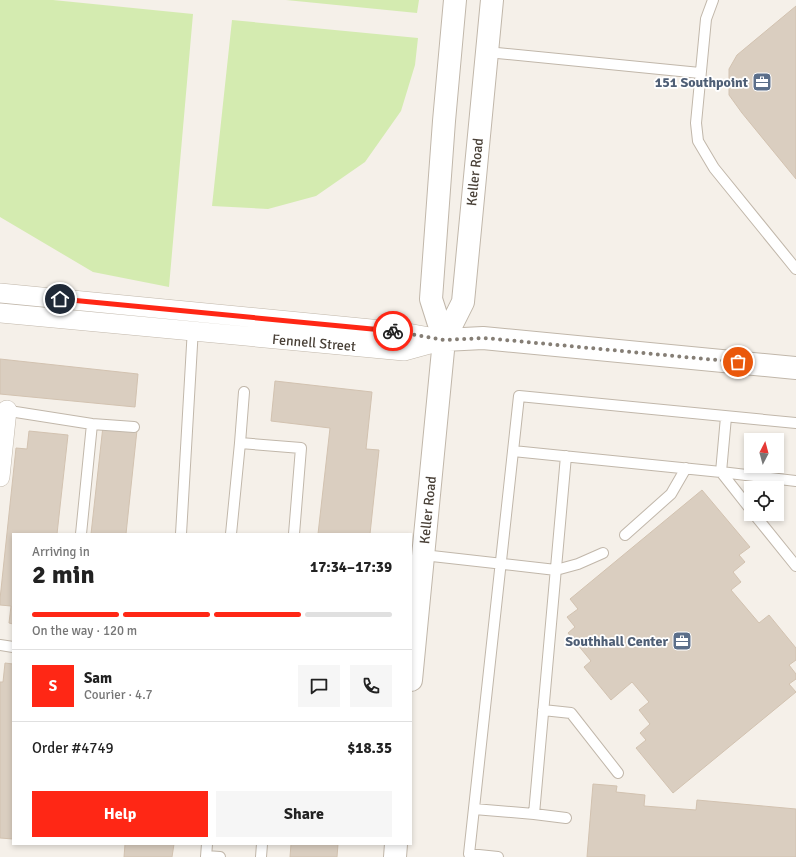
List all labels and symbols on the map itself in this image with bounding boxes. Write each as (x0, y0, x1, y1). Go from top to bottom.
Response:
office icon: 151 Southpoint (751, 71, 773, 93)
place label: 151 Southpoint (655, 74, 749, 91)
street label: Keller Road (463, 137, 487, 207)
pin (43, 282, 77, 316)
courier (373, 311, 413, 351)
street label: Fennell Street (272, 331, 357, 355)
pin (721, 345, 755, 379)
north arrow (744, 433, 784, 473)
street label: Keller Road (416, 475, 440, 545)
office icon: Southhall Center (671, 630, 693, 652)
place label: Southhall Center (565, 633, 668, 650)

